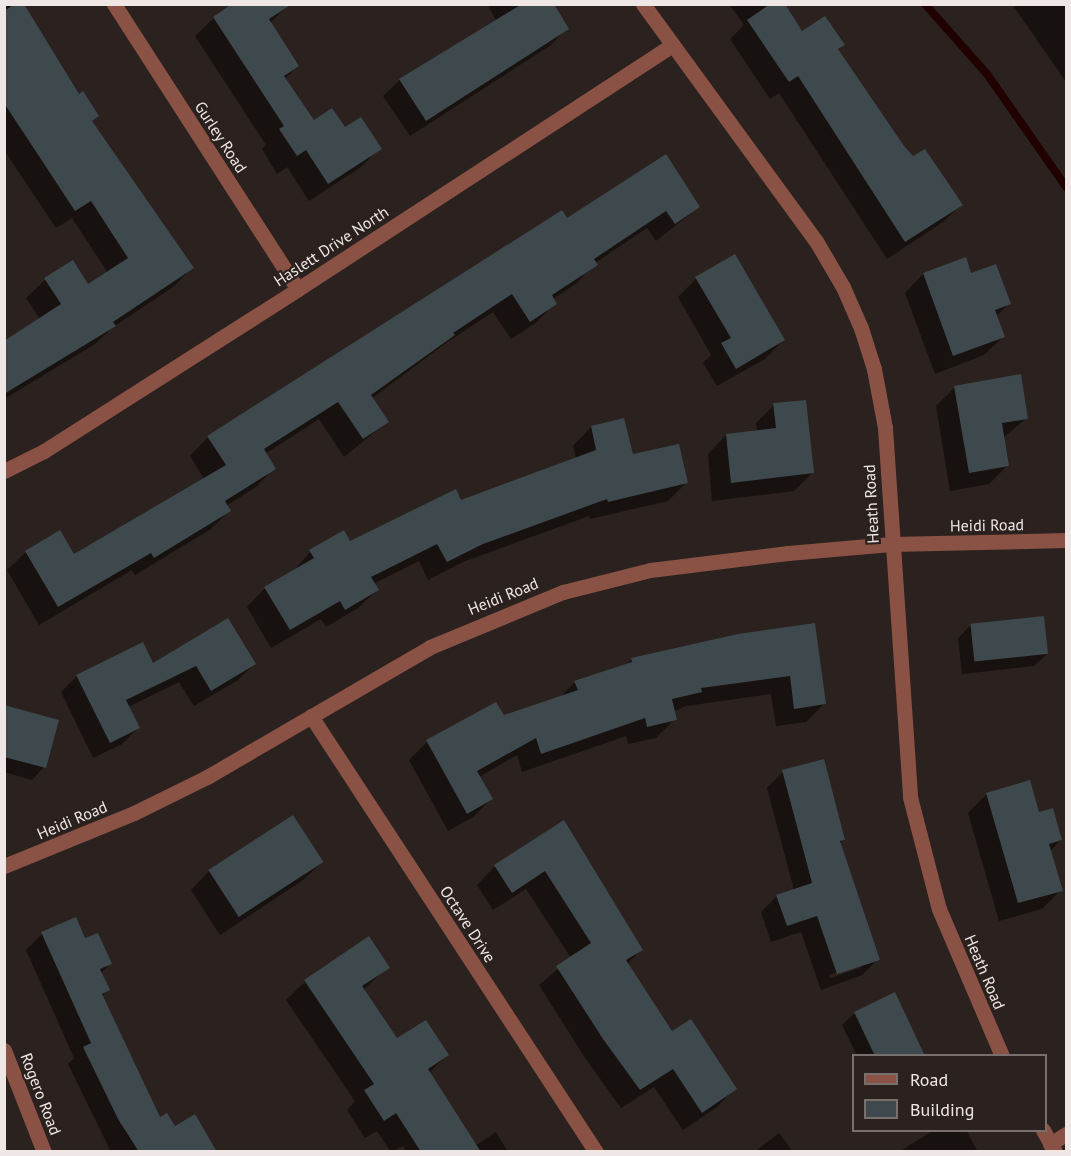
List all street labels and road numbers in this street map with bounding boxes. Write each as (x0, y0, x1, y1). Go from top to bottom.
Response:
street label: Gurley Road (191, 97, 251, 177)
street label: Haslett Drive North (270, 202, 392, 290)
street label: Heath Road (859, 464, 883, 544)
street label: Heidi Road (950, 515, 1024, 535)
street label: Heidi Road (465, 573, 541, 619)
street label: Heidi Road (34, 797, 110, 843)
street label: Octave Drive (436, 882, 500, 966)
street label: Heath Road (961, 932, 1009, 1012)
street label: Rogero Road (17, 1050, 65, 1138)

